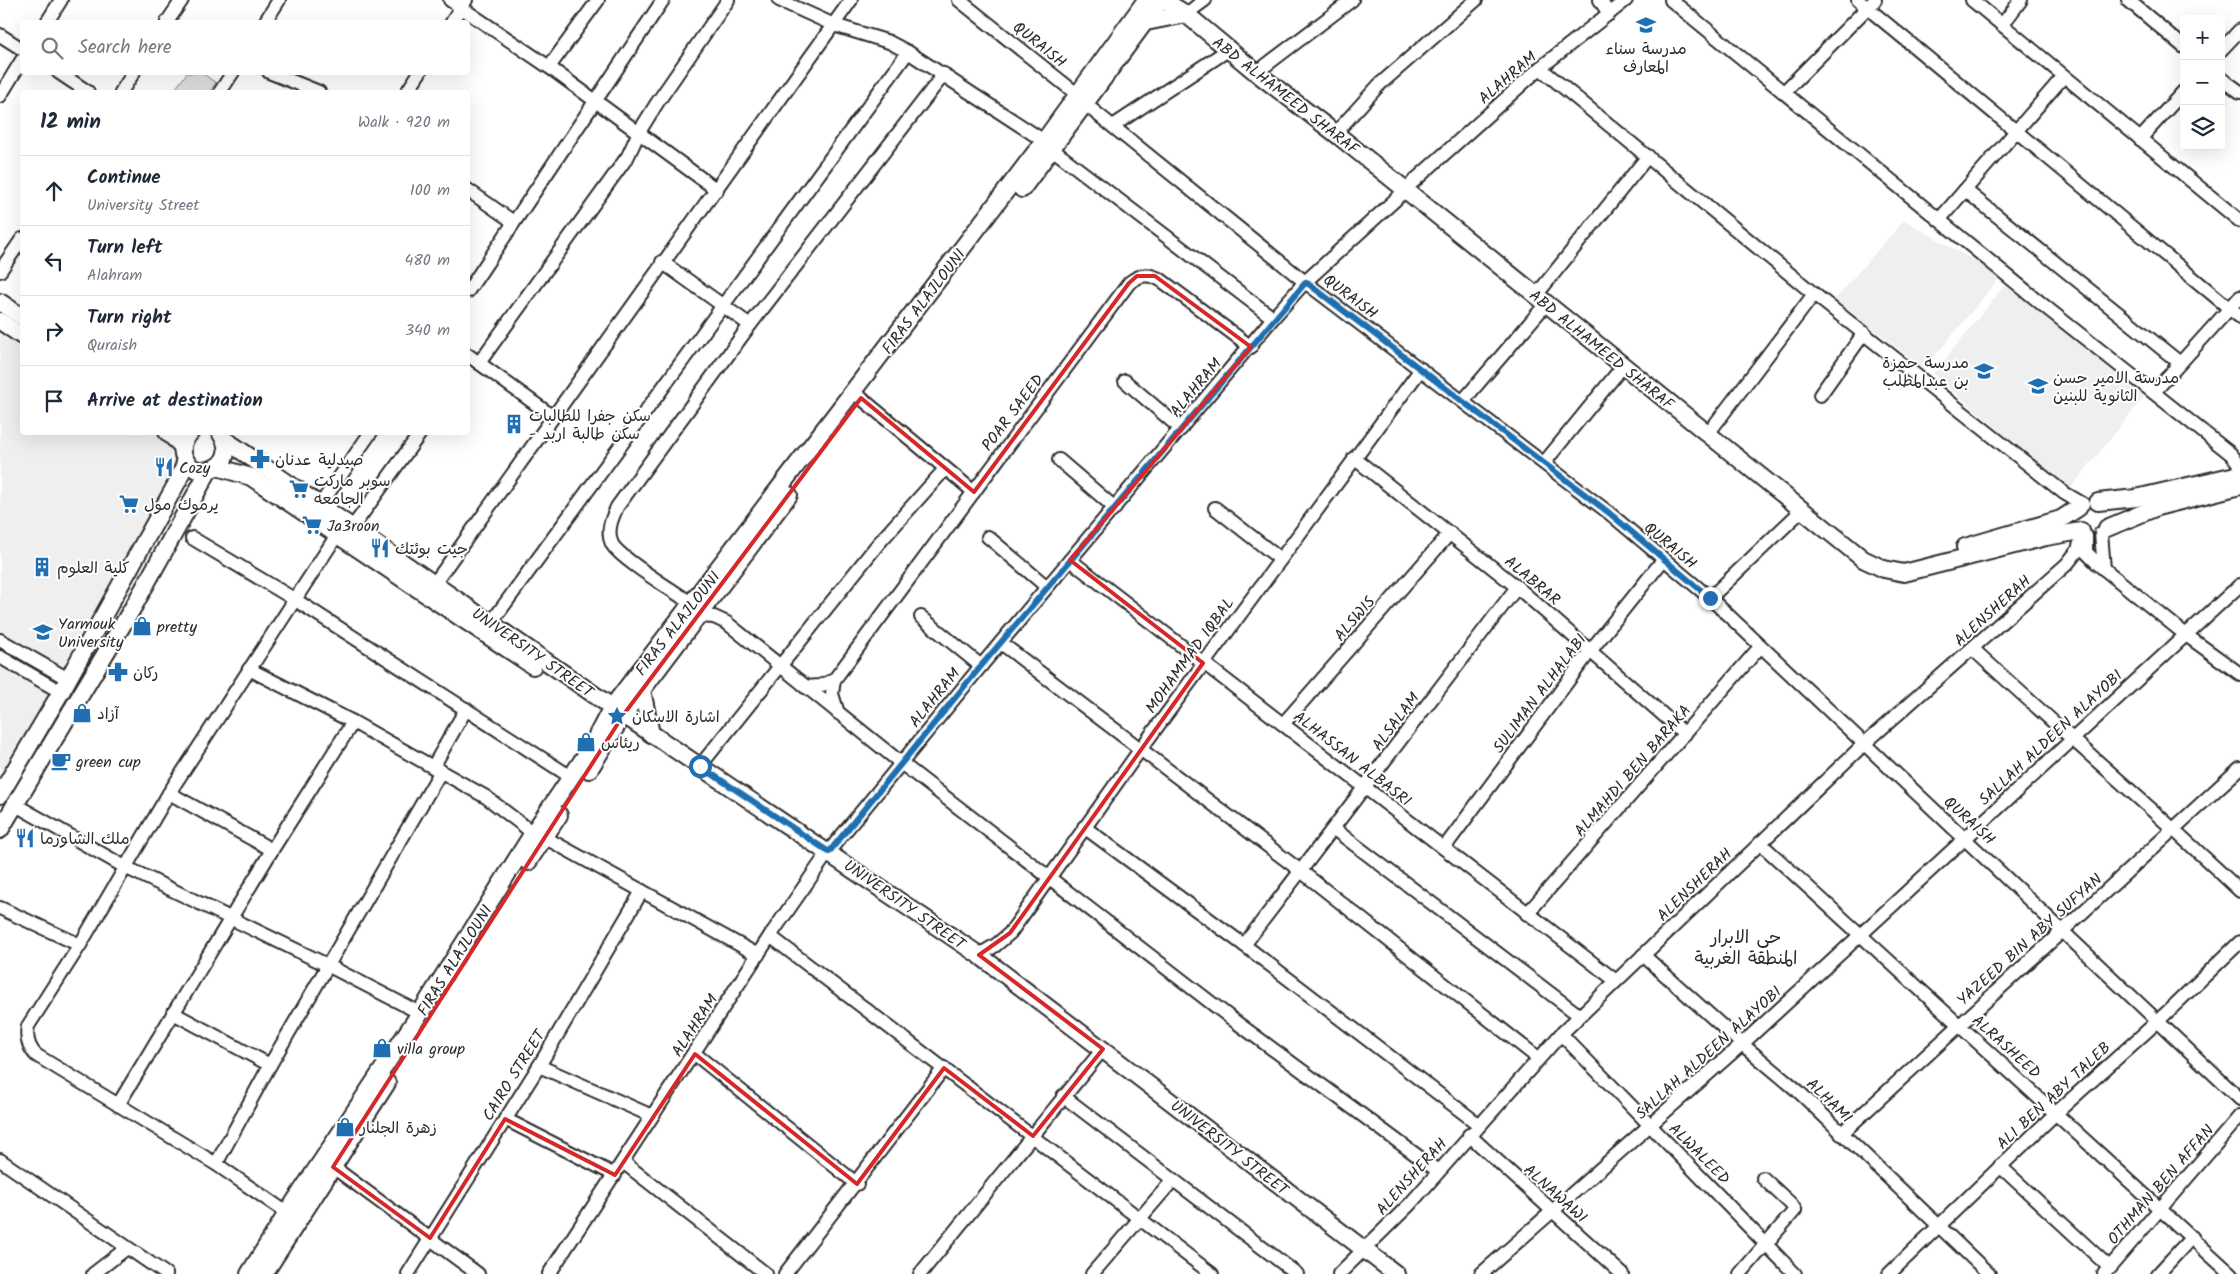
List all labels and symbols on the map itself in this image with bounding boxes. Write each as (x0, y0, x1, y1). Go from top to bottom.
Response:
school or university icon: مدرسة سناء المعارف (1635, 14, 1657, 36)
street label: QURAISH (1007, 16, 1071, 75)
street label: ABD ALHAMEED SHARAF (1206, 31, 1365, 162)
place label: مدرسة سناء المعارف (1605, 37, 1687, 80)
street label: ALAHRAM (1473, 45, 1543, 111)
street label: FIRAS ALAJLOUNI (876, 244, 972, 360)
street label: QURAISH (1317, 268, 1383, 326)
street label: ABD ALHAMEED SHARAF (1523, 284, 1680, 418)
place label: مدرسة حمزة بن عبدالمطلب (1882, 351, 1969, 394)
street label: ALAHRAM (1164, 353, 1229, 423)
school or university icon: مدرسة حمزة بن عبدالمطلب (1973, 360, 1995, 382)
place label: مدرسة الامير حسن الثانوية للبنين (2053, 366, 2179, 409)
street label: POAR SAEED (976, 369, 1051, 457)
school or university icon: مدرسة الامير حسن الثانوية للبنين (2027, 375, 2049, 397)
place label: سكن جفرا للطالبات - سكن طالبة اربد (529, 404, 651, 447)
building icon: سكن جفرا للطالبات - سكن طالبة اربد (503, 413, 525, 435)
pharmacy icon: صيدلية عدنان (249, 448, 271, 470)
place label: صيدلية عدنان (275, 448, 363, 473)
restaurant icon: Cozy (153, 456, 175, 478)
place label: Cozy (179, 456, 211, 481)
place label: سوبر ماركت الجامعه (314, 469, 391, 512)
supermarket icon: سوبر ماركت الجامعه (288, 478, 310, 500)
supermarket icon: يرموك مول (118, 493, 140, 515)
place label: يرموك مول (144, 493, 219, 518)
supermarket icon: Ja3roon (301, 514, 323, 536)
place label: Ja3roon (327, 514, 379, 539)
street label: QURAISH (1638, 516, 1702, 576)
restaurant icon: جيت بوئتك (369, 537, 391, 559)
place label: جيت بوئتك (395, 537, 468, 562)
street label: ALABRAR (1498, 550, 1566, 612)
building icon: كلية العلوم (31, 556, 53, 578)
place label: كلية العلوم (57, 556, 130, 581)
street label: FIRAS ALAJLOUNI (629, 566, 727, 682)
street label: ALENSHERAH (1949, 569, 2037, 653)
route end (1699, 587, 1722, 610)
street label: ALSWIS (1328, 590, 1382, 647)
street label: MOHAMMAD IQBAL (1139, 593, 1241, 719)
street label: UNIVERSITY STREET (466, 602, 599, 706)
place label: Yarmouk University (58, 612, 124, 655)
shop icon: pretty (131, 615, 153, 637)
place label: pretty (156, 615, 198, 640)
school or university icon: Yarmouk University (32, 621, 54, 643)
street label: SULIMAN ALHALABI (1487, 629, 1594, 759)
pharmacy icon: ركان (107, 661, 129, 683)
place label: ركان (133, 661, 158, 686)
street label: ALAHRAM (903, 662, 967, 733)
street label: SALLAH ALDEEN ALAYOBI (1973, 664, 2129, 812)
street label: ALSALAM (1366, 687, 1427, 756)
street label: ALMAHDI BEN BARAKA (1569, 699, 1698, 843)
shop icon: آزاد (71, 702, 93, 724)
place label: آزاد (97, 702, 120, 727)
place icon: اشارة الاسكان (606, 705, 628, 727)
place label: اشارة الاسكان (632, 705, 720, 730)
street label: ALHASSAN ALBASRI (1288, 705, 1417, 813)
shop icon: ريئاس (575, 731, 597, 753)
place label: ريئاس (601, 731, 640, 756)
cafe icon: green cup (50, 750, 72, 772)
place label: green cup (75, 750, 141, 775)
route start (689, 755, 712, 778)
street label: QURAISH (1937, 790, 2001, 852)
restaurant icon: ملك الشاورما (14, 827, 36, 849)
place label: ملك الشاورما (40, 827, 130, 852)
street label: ALENSHERAH (1651, 842, 1739, 928)
street label: UNIVERSITY STREET (838, 854, 971, 958)
street label: YAZEED BIN ABY SUFYAN (1952, 868, 2109, 1012)
street label: FIRAS ALAJLOUNI (411, 900, 500, 1021)
district label: حي الابرار المنطقة الغربية (1695, 924, 1797, 974)
street label: SALLAH ALDEEN ALAYOBI (1630, 980, 1788, 1126)
street label: ALAHRAM (666, 989, 725, 1062)
street label: ALRASHEED (1966, 1009, 2046, 1085)
street label: CAIRO STREET (476, 1024, 553, 1126)
street label: ALI BEN ABY TALEB (1991, 1036, 2117, 1156)
shop icon: villa group (371, 1037, 393, 1059)
place label: villa group (397, 1037, 465, 1062)
street label: ALHAMI (1800, 1072, 1858, 1130)
street label: UNIVERSITY STREET (1165, 1094, 1295, 1203)
shop icon: زهرة الجلنار (334, 1116, 356, 1138)
place label: زهرة الجلنار (358, 1116, 437, 1141)
street label: ALWALEED (1662, 1117, 1736, 1191)
street label: OTHMAN BEN AFFAN (2102, 1119, 2221, 1251)
street label: ALENSHERAH (1370, 1133, 1454, 1221)
street label: ALNAWAWI (1517, 1158, 1593, 1230)

